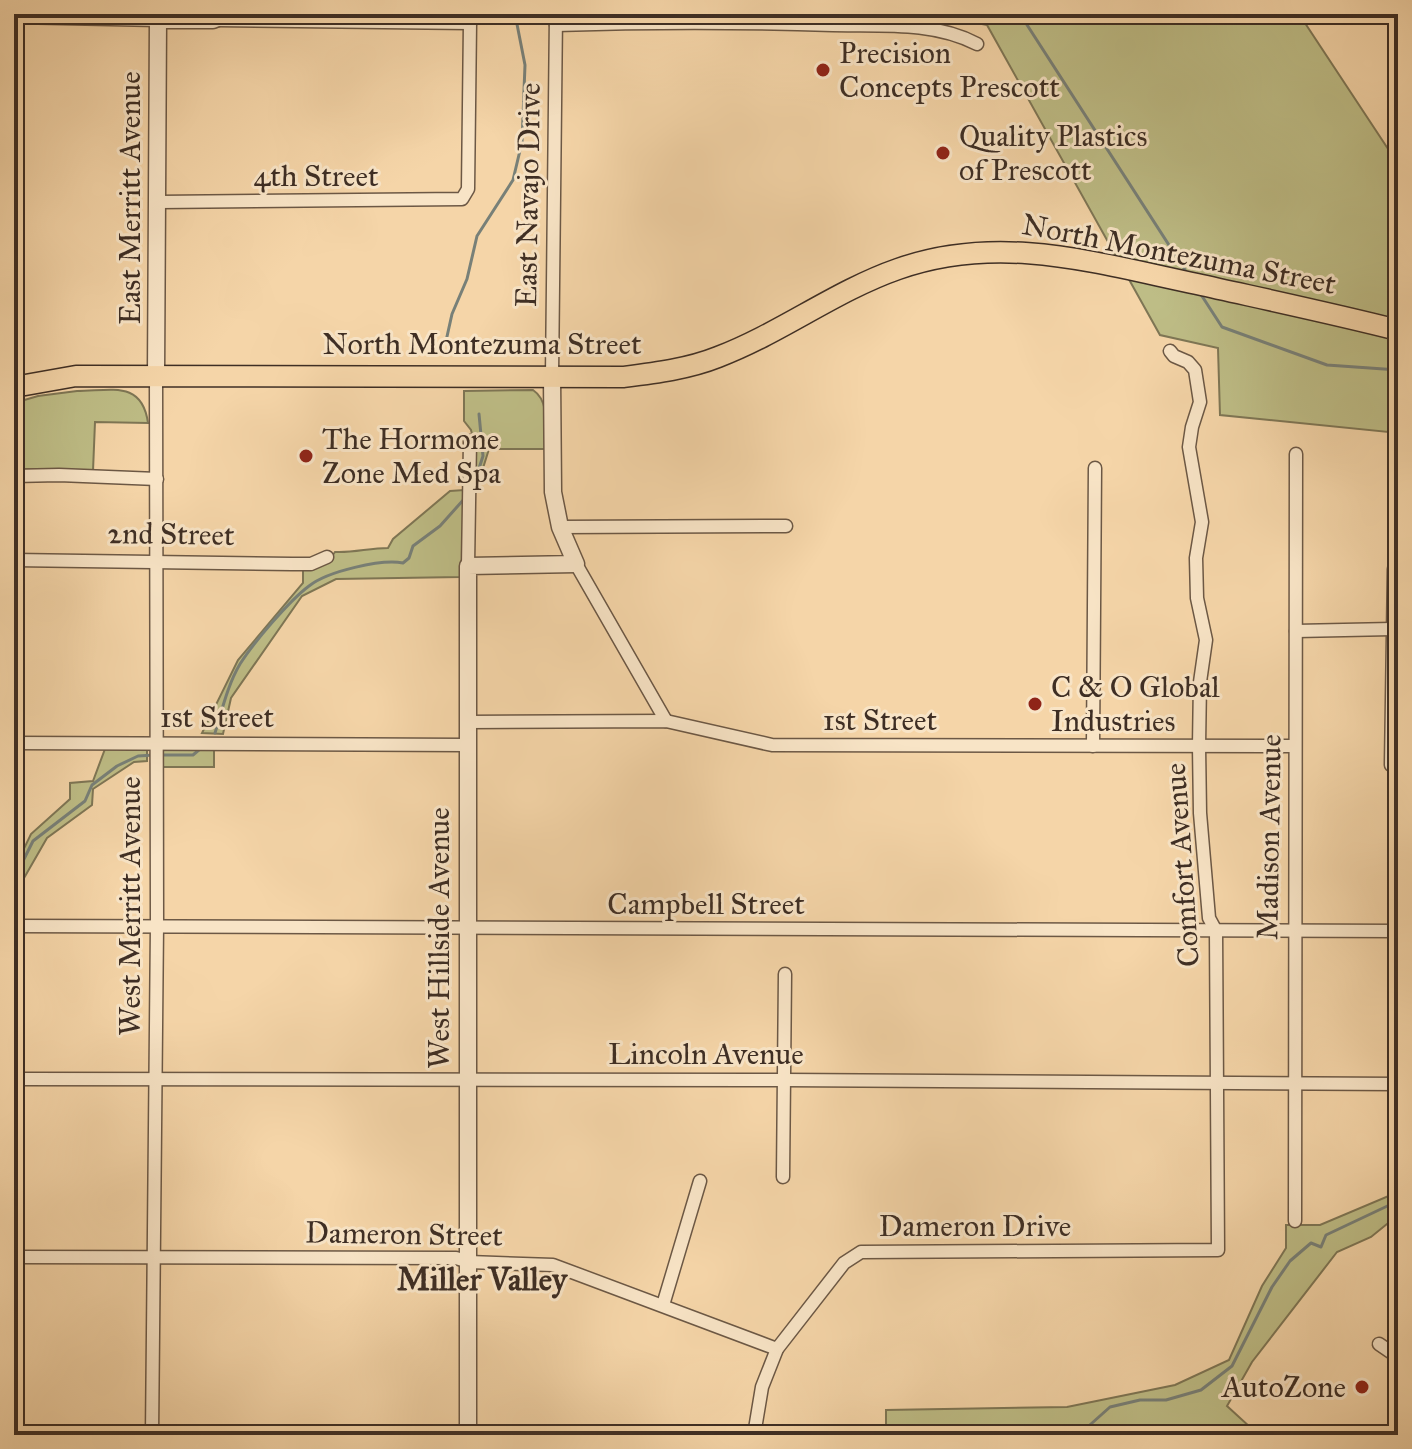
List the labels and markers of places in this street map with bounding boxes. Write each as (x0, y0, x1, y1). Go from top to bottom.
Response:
place label: Precision Concepts Prescott (839, 35, 1060, 105)
marker: Precision Concepts Prescott (814, 61, 832, 79)
place label: Quality Plastics of Prescott (959, 118, 1147, 188)
marker: Quality Plastics of Prescott (934, 144, 952, 162)
place label: The Hormone Zone Med Spa (322, 421, 501, 491)
marker: The Hormone Zone Med Spa (297, 447, 315, 465)
place label: C & O Global Industries (1051, 669, 1221, 739)
marker: C & O Global Industries (1026, 695, 1044, 713)
place label: AutoZone (1220, 1369, 1346, 1405)
marker: AutoZone (1353, 1378, 1371, 1396)

